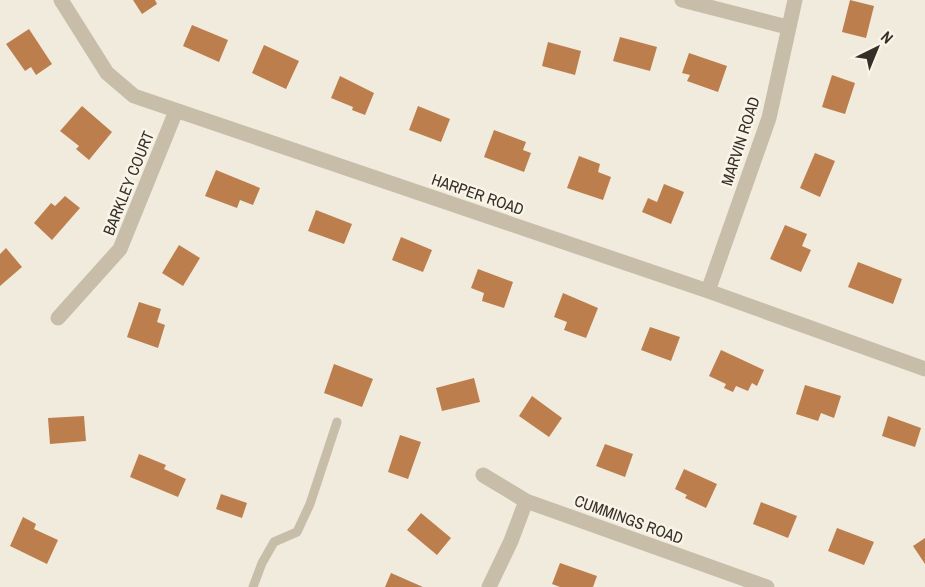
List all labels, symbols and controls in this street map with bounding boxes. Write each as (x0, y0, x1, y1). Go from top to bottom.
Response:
north arrow (847, 18, 907, 78)
text: N (876, 26, 898, 48)
street label: MARVIN ROAD (715, 94, 765, 188)
street label: BARKLEY COURT (97, 128, 159, 238)
street label: HARPER ROAD (429, 168, 527, 220)
street label: CUMMINGS ROAD (571, 489, 687, 549)

